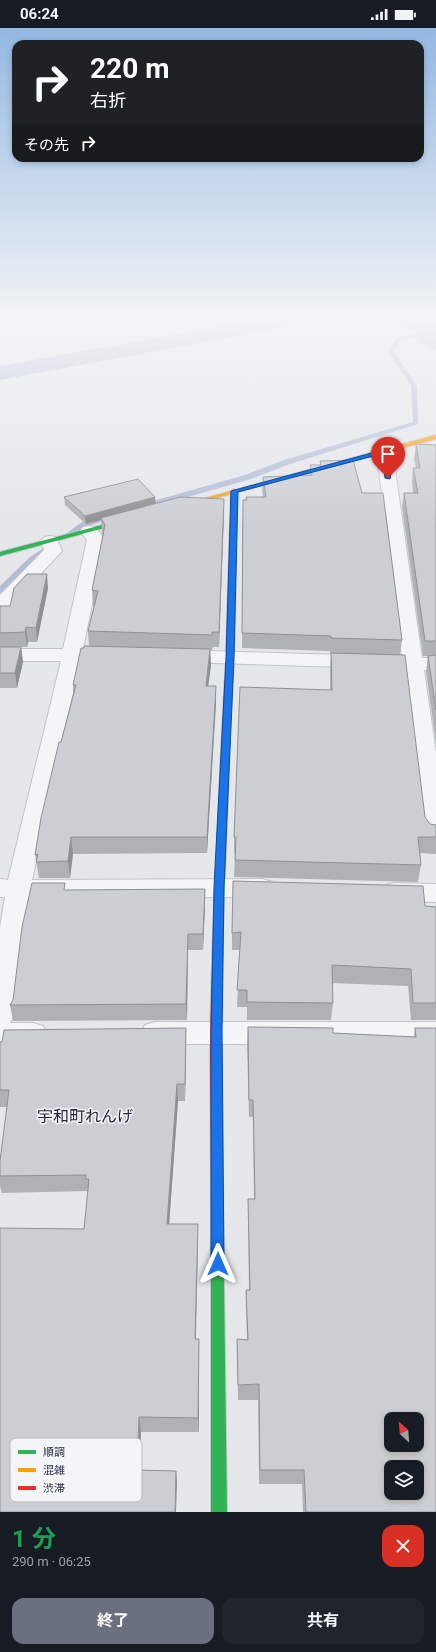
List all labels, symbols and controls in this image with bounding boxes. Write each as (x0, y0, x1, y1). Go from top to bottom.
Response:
text: 06:24 (20, 5, 59, 23)
text: 220 m (90, 52, 169, 85)
icon: right (24, 56, 76, 108)
text: 右折 (90, 90, 126, 111)
icon: right (77, 132, 99, 154)
text: その先 (24, 136, 69, 154)
pin (371, 437, 405, 478)
icon: arrive (377, 443, 399, 465)
district label: 宇和町れんげ (37, 1107, 133, 1126)
position arrow (197, 1243, 239, 1285)
north arrow (384, 1412, 424, 1452)
map controls (384, 1412, 424, 1500)
legend (10, 1438, 142, 1502)
text: 順調 (43, 1446, 65, 1459)
button: layers (384, 1460, 424, 1500)
text: 混雑 (43, 1464, 65, 1477)
text: 渋滞 (43, 1482, 65, 1495)
text: 1 分 (12, 1525, 56, 1553)
button: close (382, 1525, 424, 1567)
text: 290 m · 06:25 (12, 1554, 91, 1569)
button: 終了 (12, 1598, 214, 1644)
button: 共有 (222, 1598, 424, 1644)

